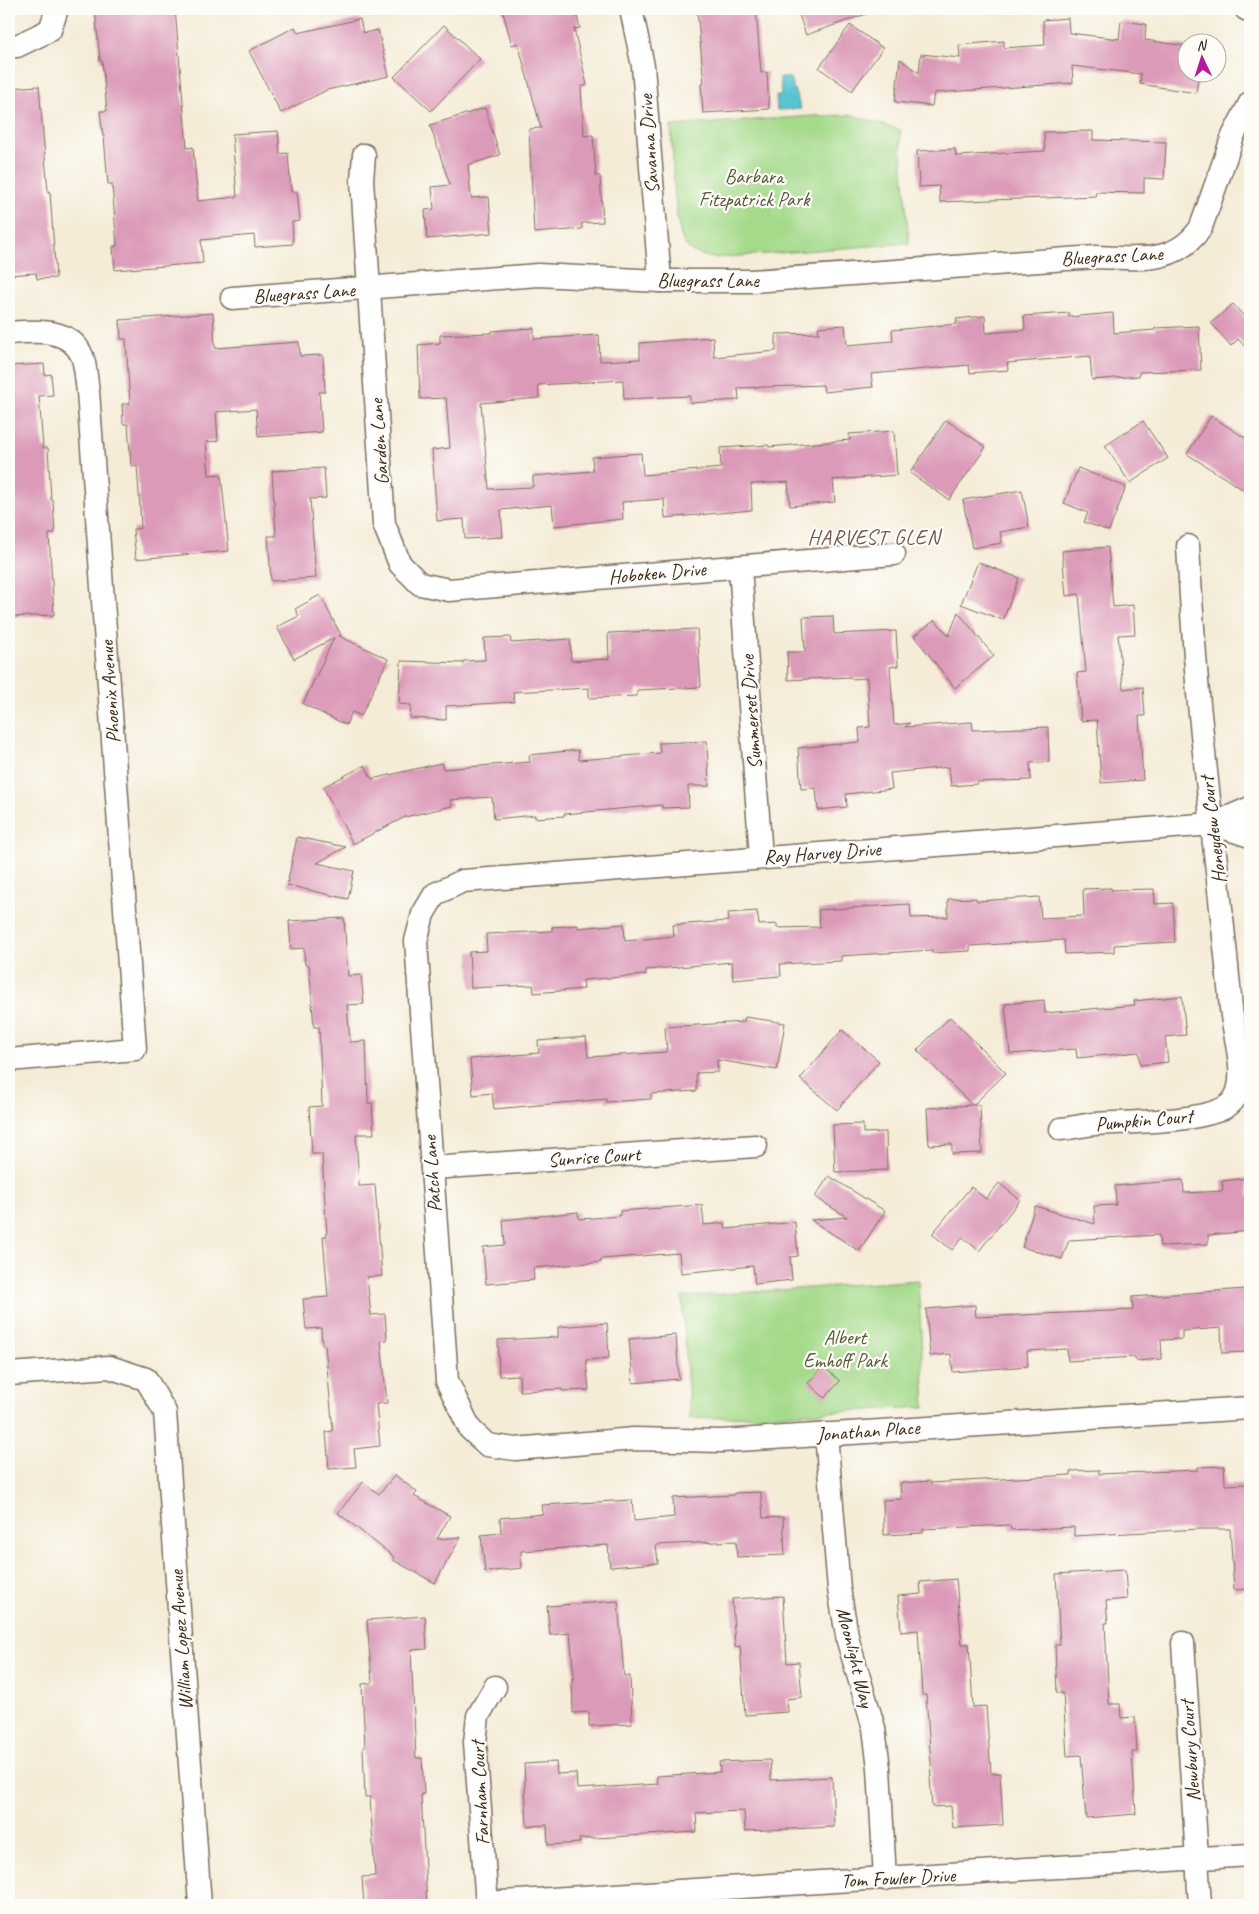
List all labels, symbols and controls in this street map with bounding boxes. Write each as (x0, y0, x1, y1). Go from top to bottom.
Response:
north arrow (1176, 32, 1226, 82)
text: N (1196, 37, 1208, 54)
street label: Savanna Drive (633, 92, 665, 194)
park label: Barbara Fitzpatrick Park (699, 164, 811, 212)
street label: Bluegrass Lane (1061, 241, 1165, 271)
street label: Bluegrass Lane (657, 268, 760, 293)
street label: Bluegrass Lane (252, 277, 357, 309)
street label: Garden Lane (363, 397, 394, 486)
district label: HARVEST GLEN (808, 524, 943, 550)
street label: Hoboken Drive (607, 556, 708, 590)
street label: Phoenix Avenue (94, 638, 126, 744)
street label: Summerset Drive (734, 653, 767, 770)
street label: Honeydew Court (1194, 772, 1232, 885)
street label: Ray Harvey Drive (763, 836, 883, 870)
street label: Pumpkin Court (1094, 1103, 1197, 1137)
street label: Patch Lane (417, 1133, 447, 1213)
street label: Sunrise Court (547, 1141, 643, 1173)
park label: Albert Emhoff Park (803, 1325, 888, 1373)
street label: Jonathan Place (815, 1415, 922, 1447)
street label: William Lopez Avenue (164, 1568, 198, 1711)
street label: Moonlight Way (830, 1604, 880, 1712)
street label: Newbury Court (1174, 1696, 1206, 1803)
street label: Farnham Court (465, 1737, 495, 1846)
street label: Tom Fowler Drive (840, 1862, 957, 1893)

